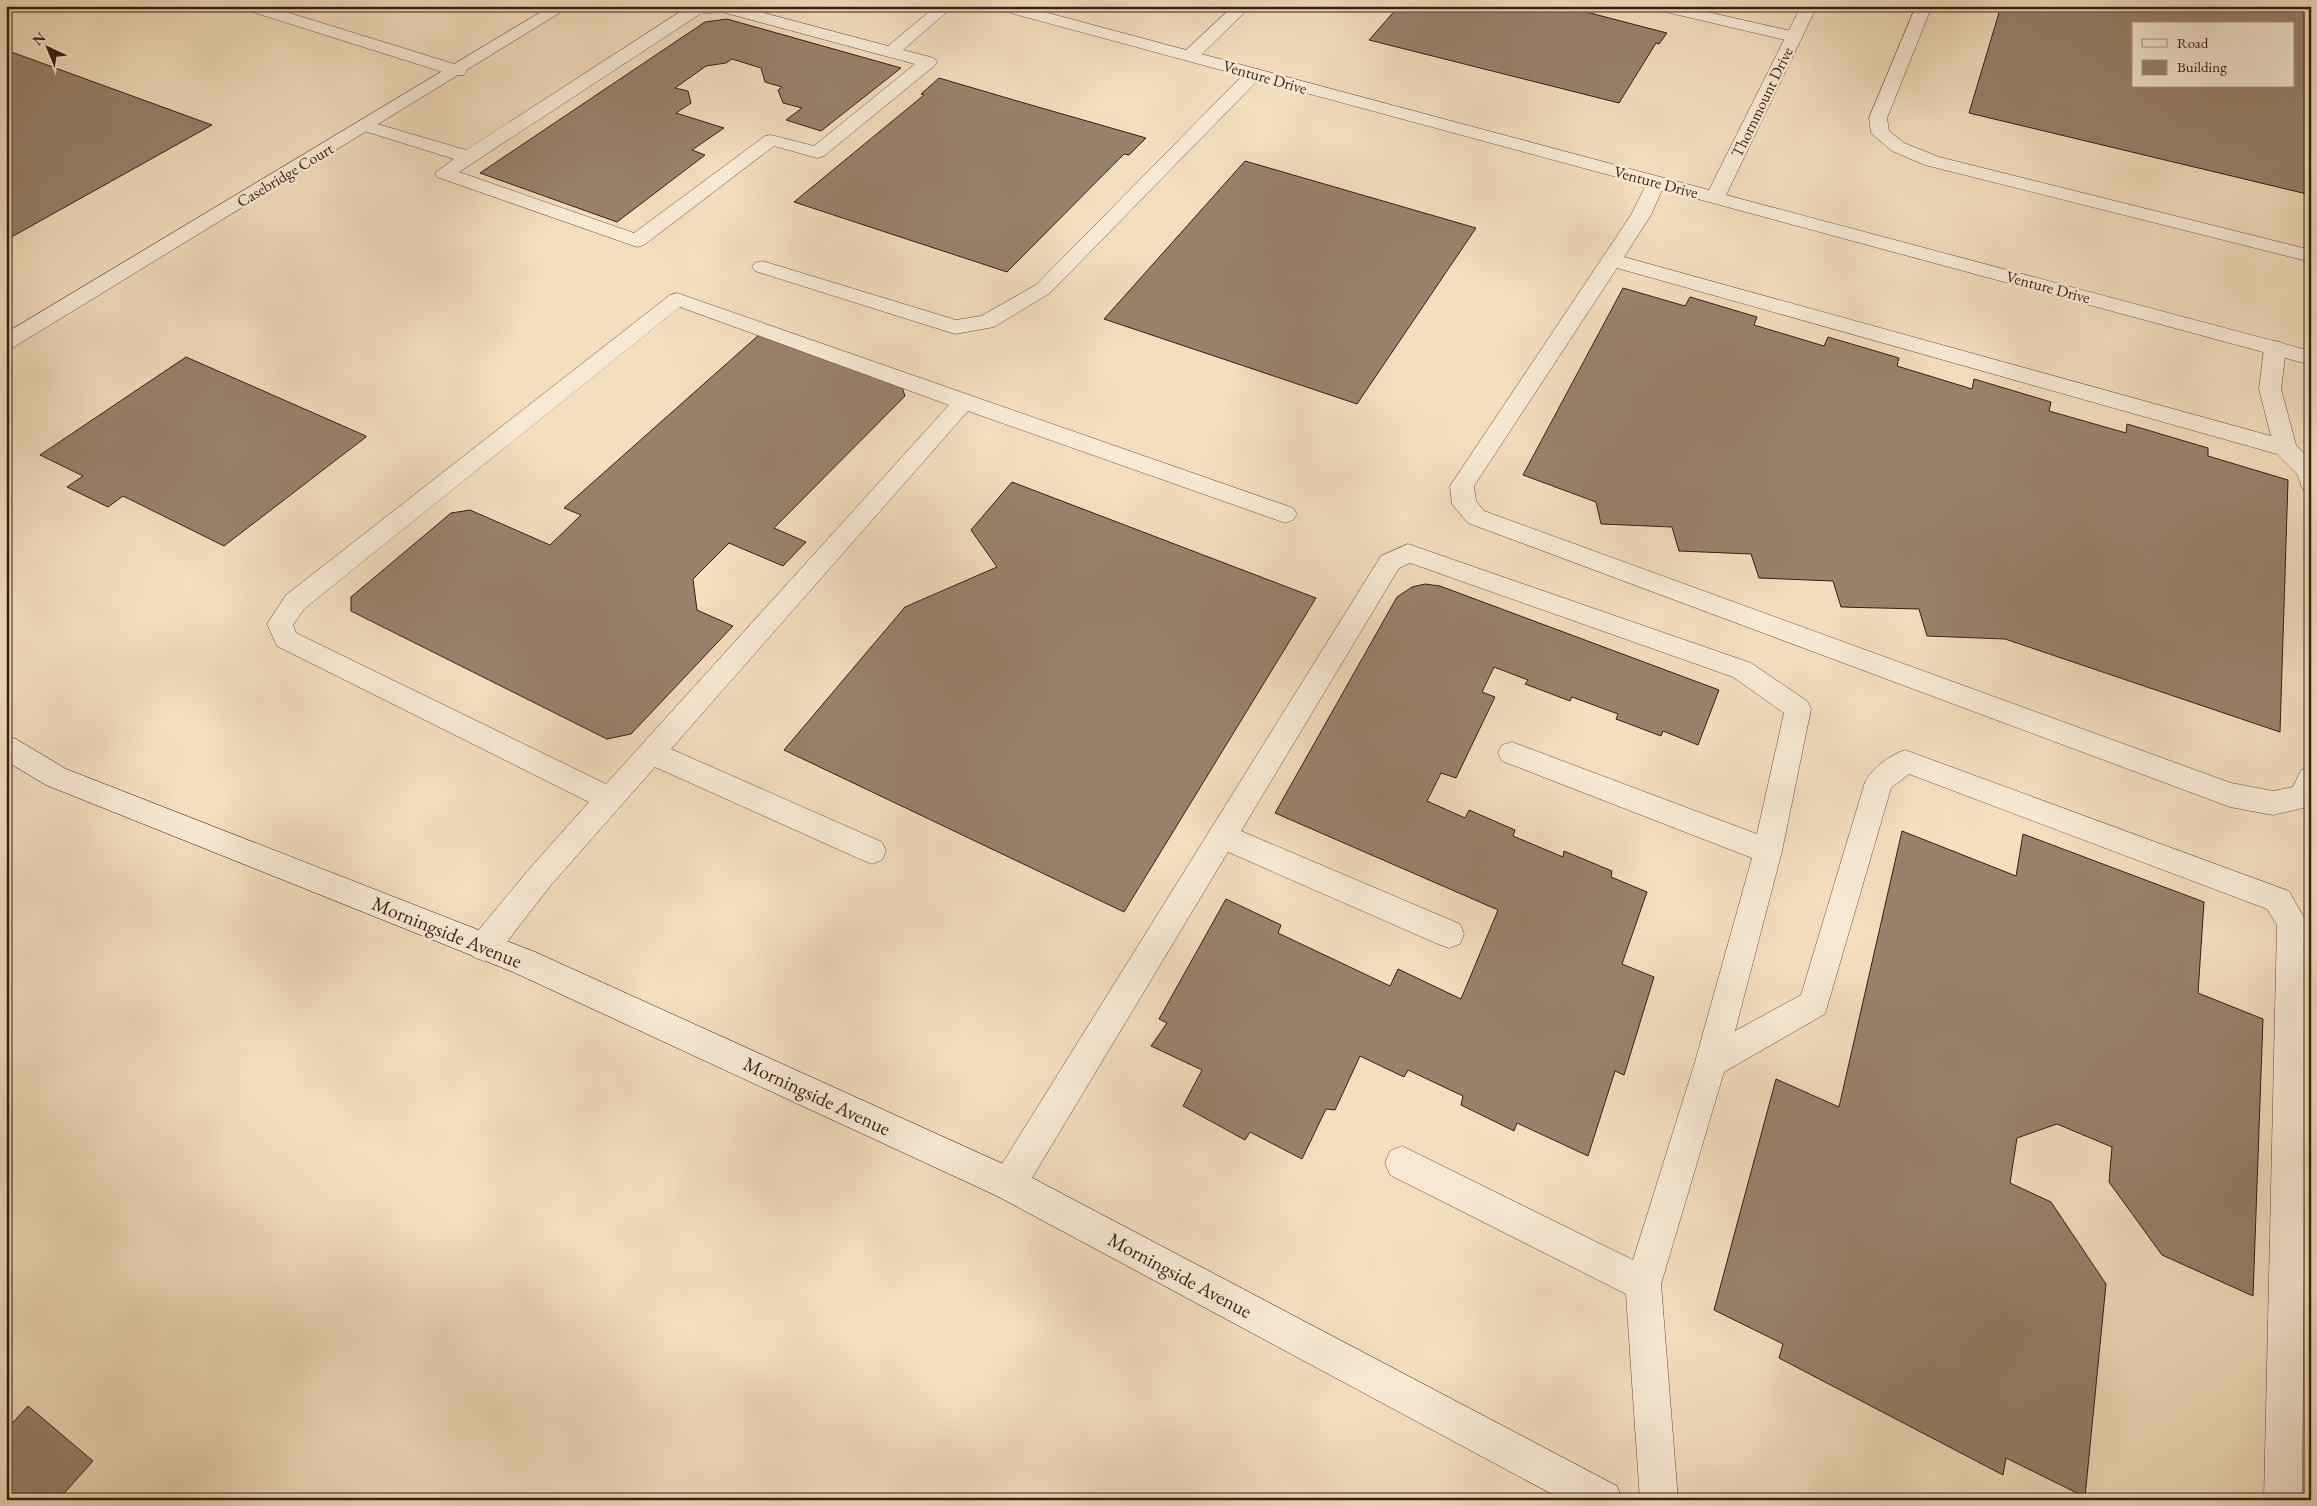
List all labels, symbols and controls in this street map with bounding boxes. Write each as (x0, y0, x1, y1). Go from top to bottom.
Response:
north arrow (22, 22, 72, 72)
legend (2132, 22, 2294, 88)
text: N (29, 28, 50, 49)
text: Road (2177, 33, 2209, 52)
street label: Thornmount Drive (1726, 43, 1798, 161)
street label: Venture Drive (1221, 55, 1309, 99)
text: Building (2177, 57, 2227, 76)
street label: Casebridge Court (233, 138, 337, 212)
street label: Venture Drive (1612, 161, 1700, 203)
street label: Venture Drive (2004, 266, 2092, 308)
street label: Morningside Avenue (368, 890, 526, 974)
street label: Morningside Avenue (739, 1050, 895, 1142)
street label: Morningside Avenue (1103, 1226, 1257, 1324)

